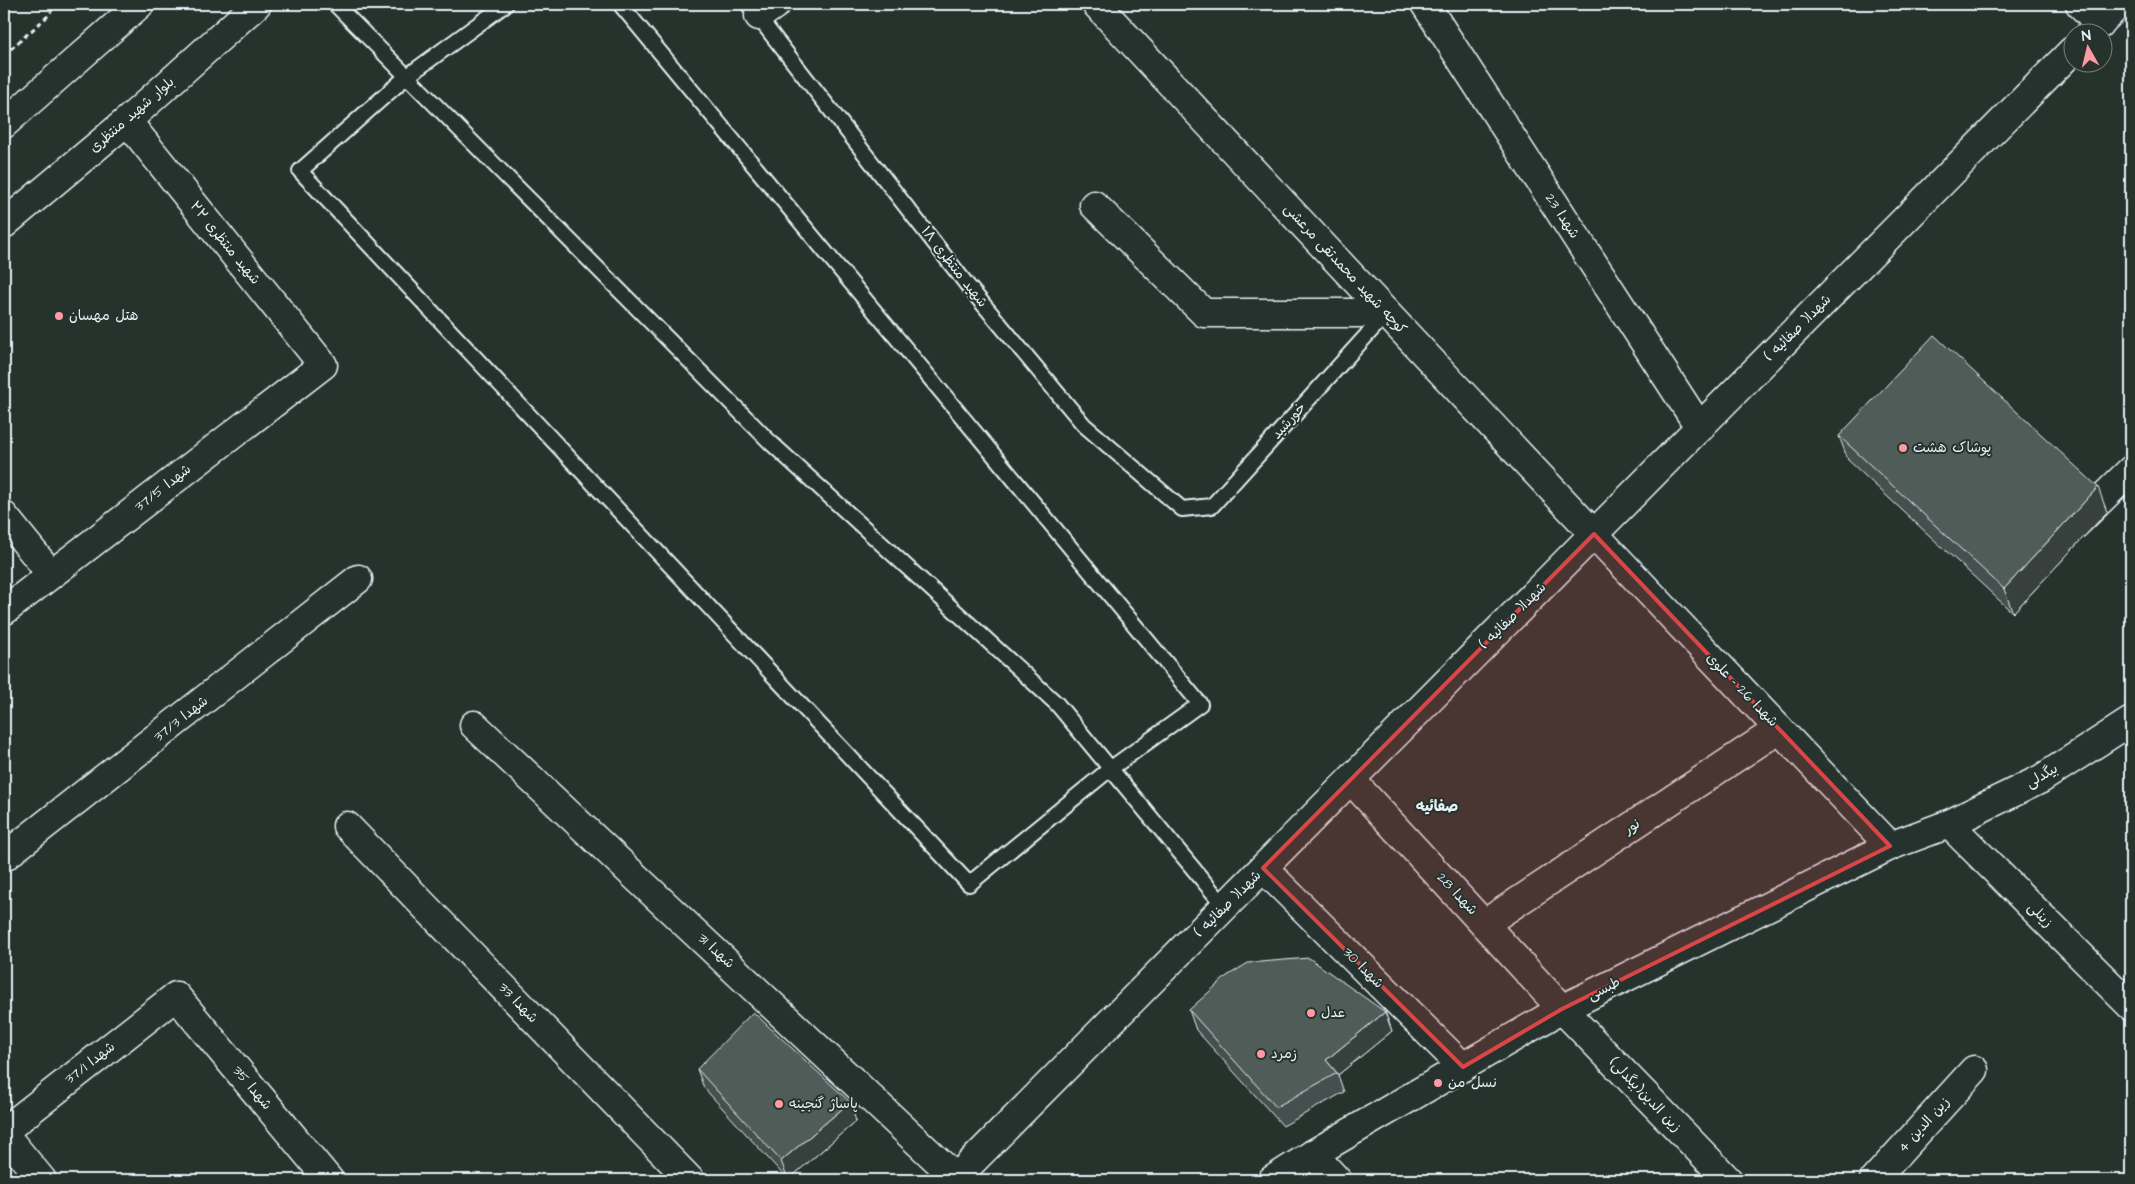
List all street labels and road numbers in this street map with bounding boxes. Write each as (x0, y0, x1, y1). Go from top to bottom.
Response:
street label: بلوار شهید منتظری (85, 72, 179, 158)
street label: شهدا 23 (1540, 190, 1584, 242)
street label: شهید منتظری ۲۲ (185, 197, 265, 289)
street label: کوچه شهید محمدتقی مرعشی (1279, 199, 1411, 339)
street label: شهید منتظری ۱۸ (916, 222, 992, 312)
street label: شهدا( صفائیه ) (1760, 290, 1836, 366)
street label: خورشید (1267, 398, 1311, 444)
street label: شهدا 37/5 (130, 459, 196, 517)
street label: شهدا( صفائیه ) (1475, 578, 1551, 654)
street label: شهدا 26 - علوی (1701, 648, 1783, 732)
street label: شهدا 37/3 (150, 691, 212, 747)
street label: بیگدلی (2022, 759, 2062, 793)
street label: نور (1619, 814, 1644, 840)
street label: شهدا( صفائیه ) (1190, 866, 1266, 942)
street label: شهدا 28 (1432, 868, 1482, 920)
street label: زینلی (2023, 898, 2057, 932)
street label: شهدا 31 (693, 929, 739, 973)
street label: شهدا 30 (1338, 943, 1388, 993)
street label: طبسی (1584, 972, 1624, 1006)
street label: شهدا 33 (494, 978, 542, 1028)
street label: شهدا 37/1 (61, 1037, 119, 1089)
street label: زین الدین(بیگدلی) (1604, 1053, 1686, 1137)
street label: شهدا 35 (228, 1062, 276, 1114)
street label: زین الدین 4 (1894, 1093, 1954, 1157)

